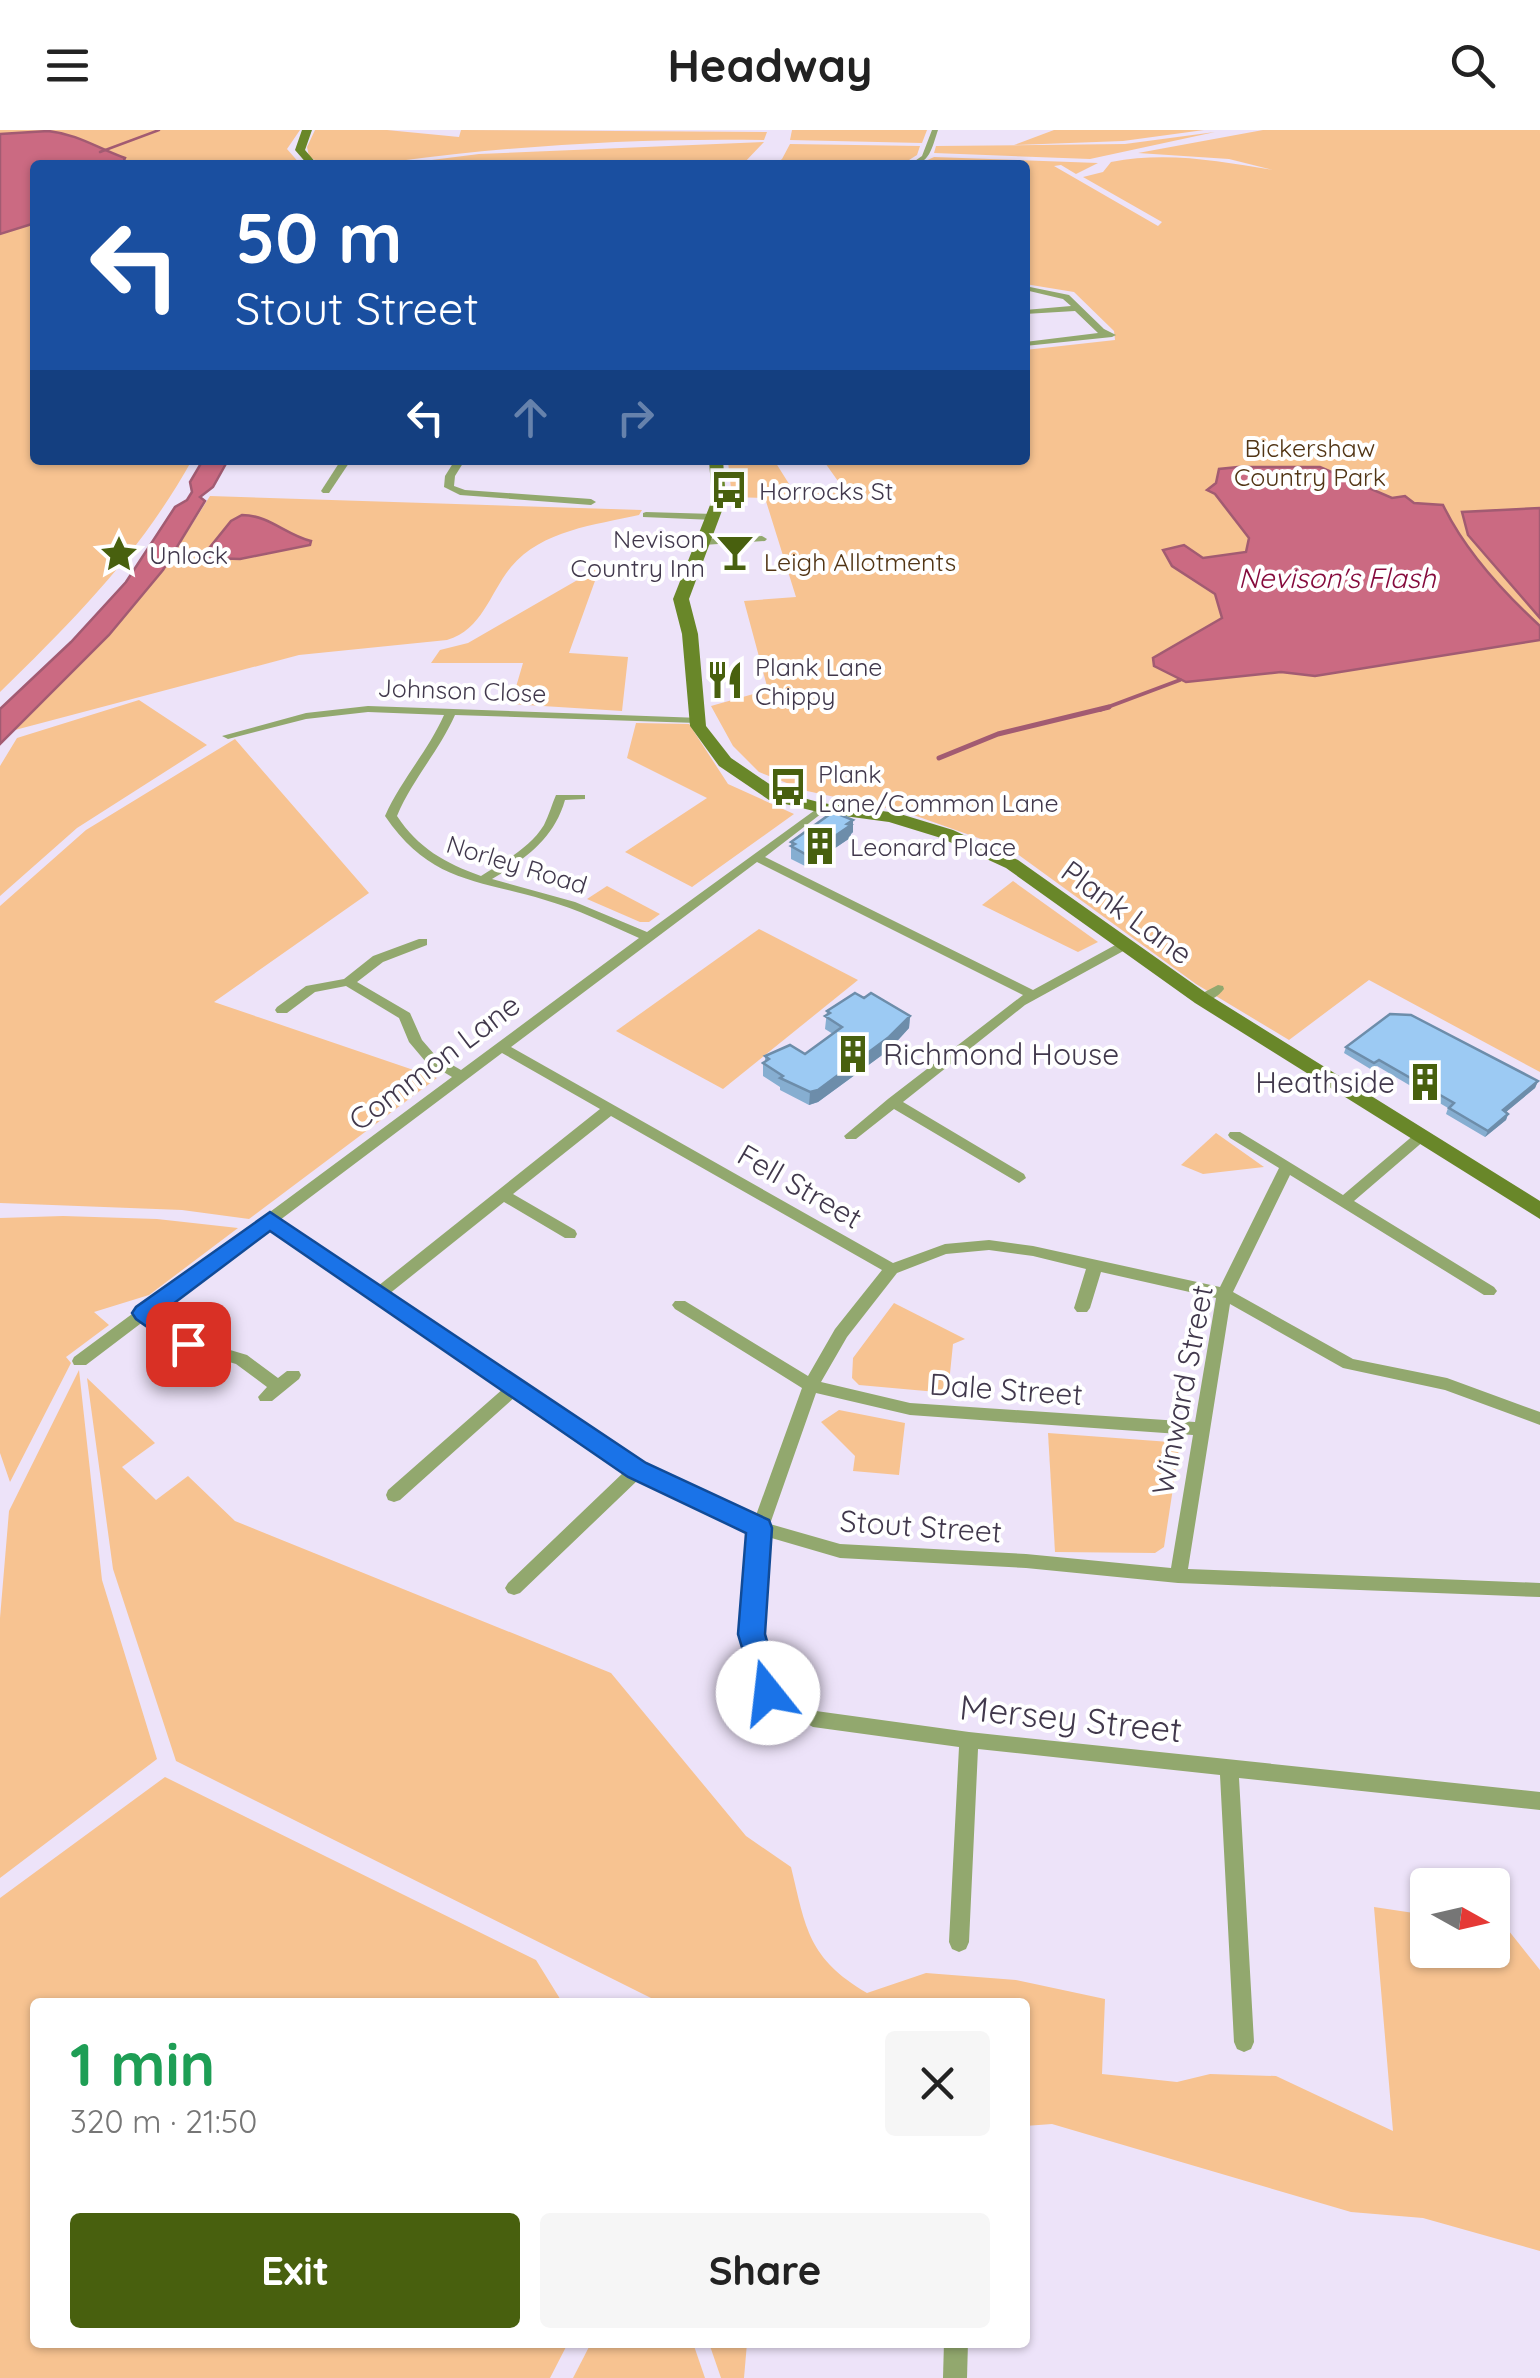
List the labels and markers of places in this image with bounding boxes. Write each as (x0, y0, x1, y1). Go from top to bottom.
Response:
bus stop icon: Horrocks St (708, 469, 750, 511)
place label: Horrocks St (759, 475, 893, 506)
place label: Nevison Country Inn (571, 523, 705, 583)
bar icon: Nevison Country Inn (714, 531, 756, 573)
place icon: Unlock (98, 533, 140, 575)
place label: Unlock (149, 539, 228, 570)
place label: Plank Lane Chippy (755, 651, 882, 711)
restaurant icon: Plank Lane Chippy (704, 659, 746, 701)
place label: Plank Lane/Common Lane (818, 758, 1059, 818)
bus stop icon: Plank Lane/Common Lane (767, 766, 809, 808)
building icon: Leonard Place (799, 825, 841, 867)
place label: Leonard Place (850, 831, 1016, 862)
building icon: Richmond House (832, 1033, 874, 1075)
place label: Richmond House (883, 1035, 1119, 1073)
building icon: Heathside (1404, 1061, 1446, 1103)
place label: Heathside (1255, 1063, 1395, 1101)
pin (146, 1302, 231, 1387)

